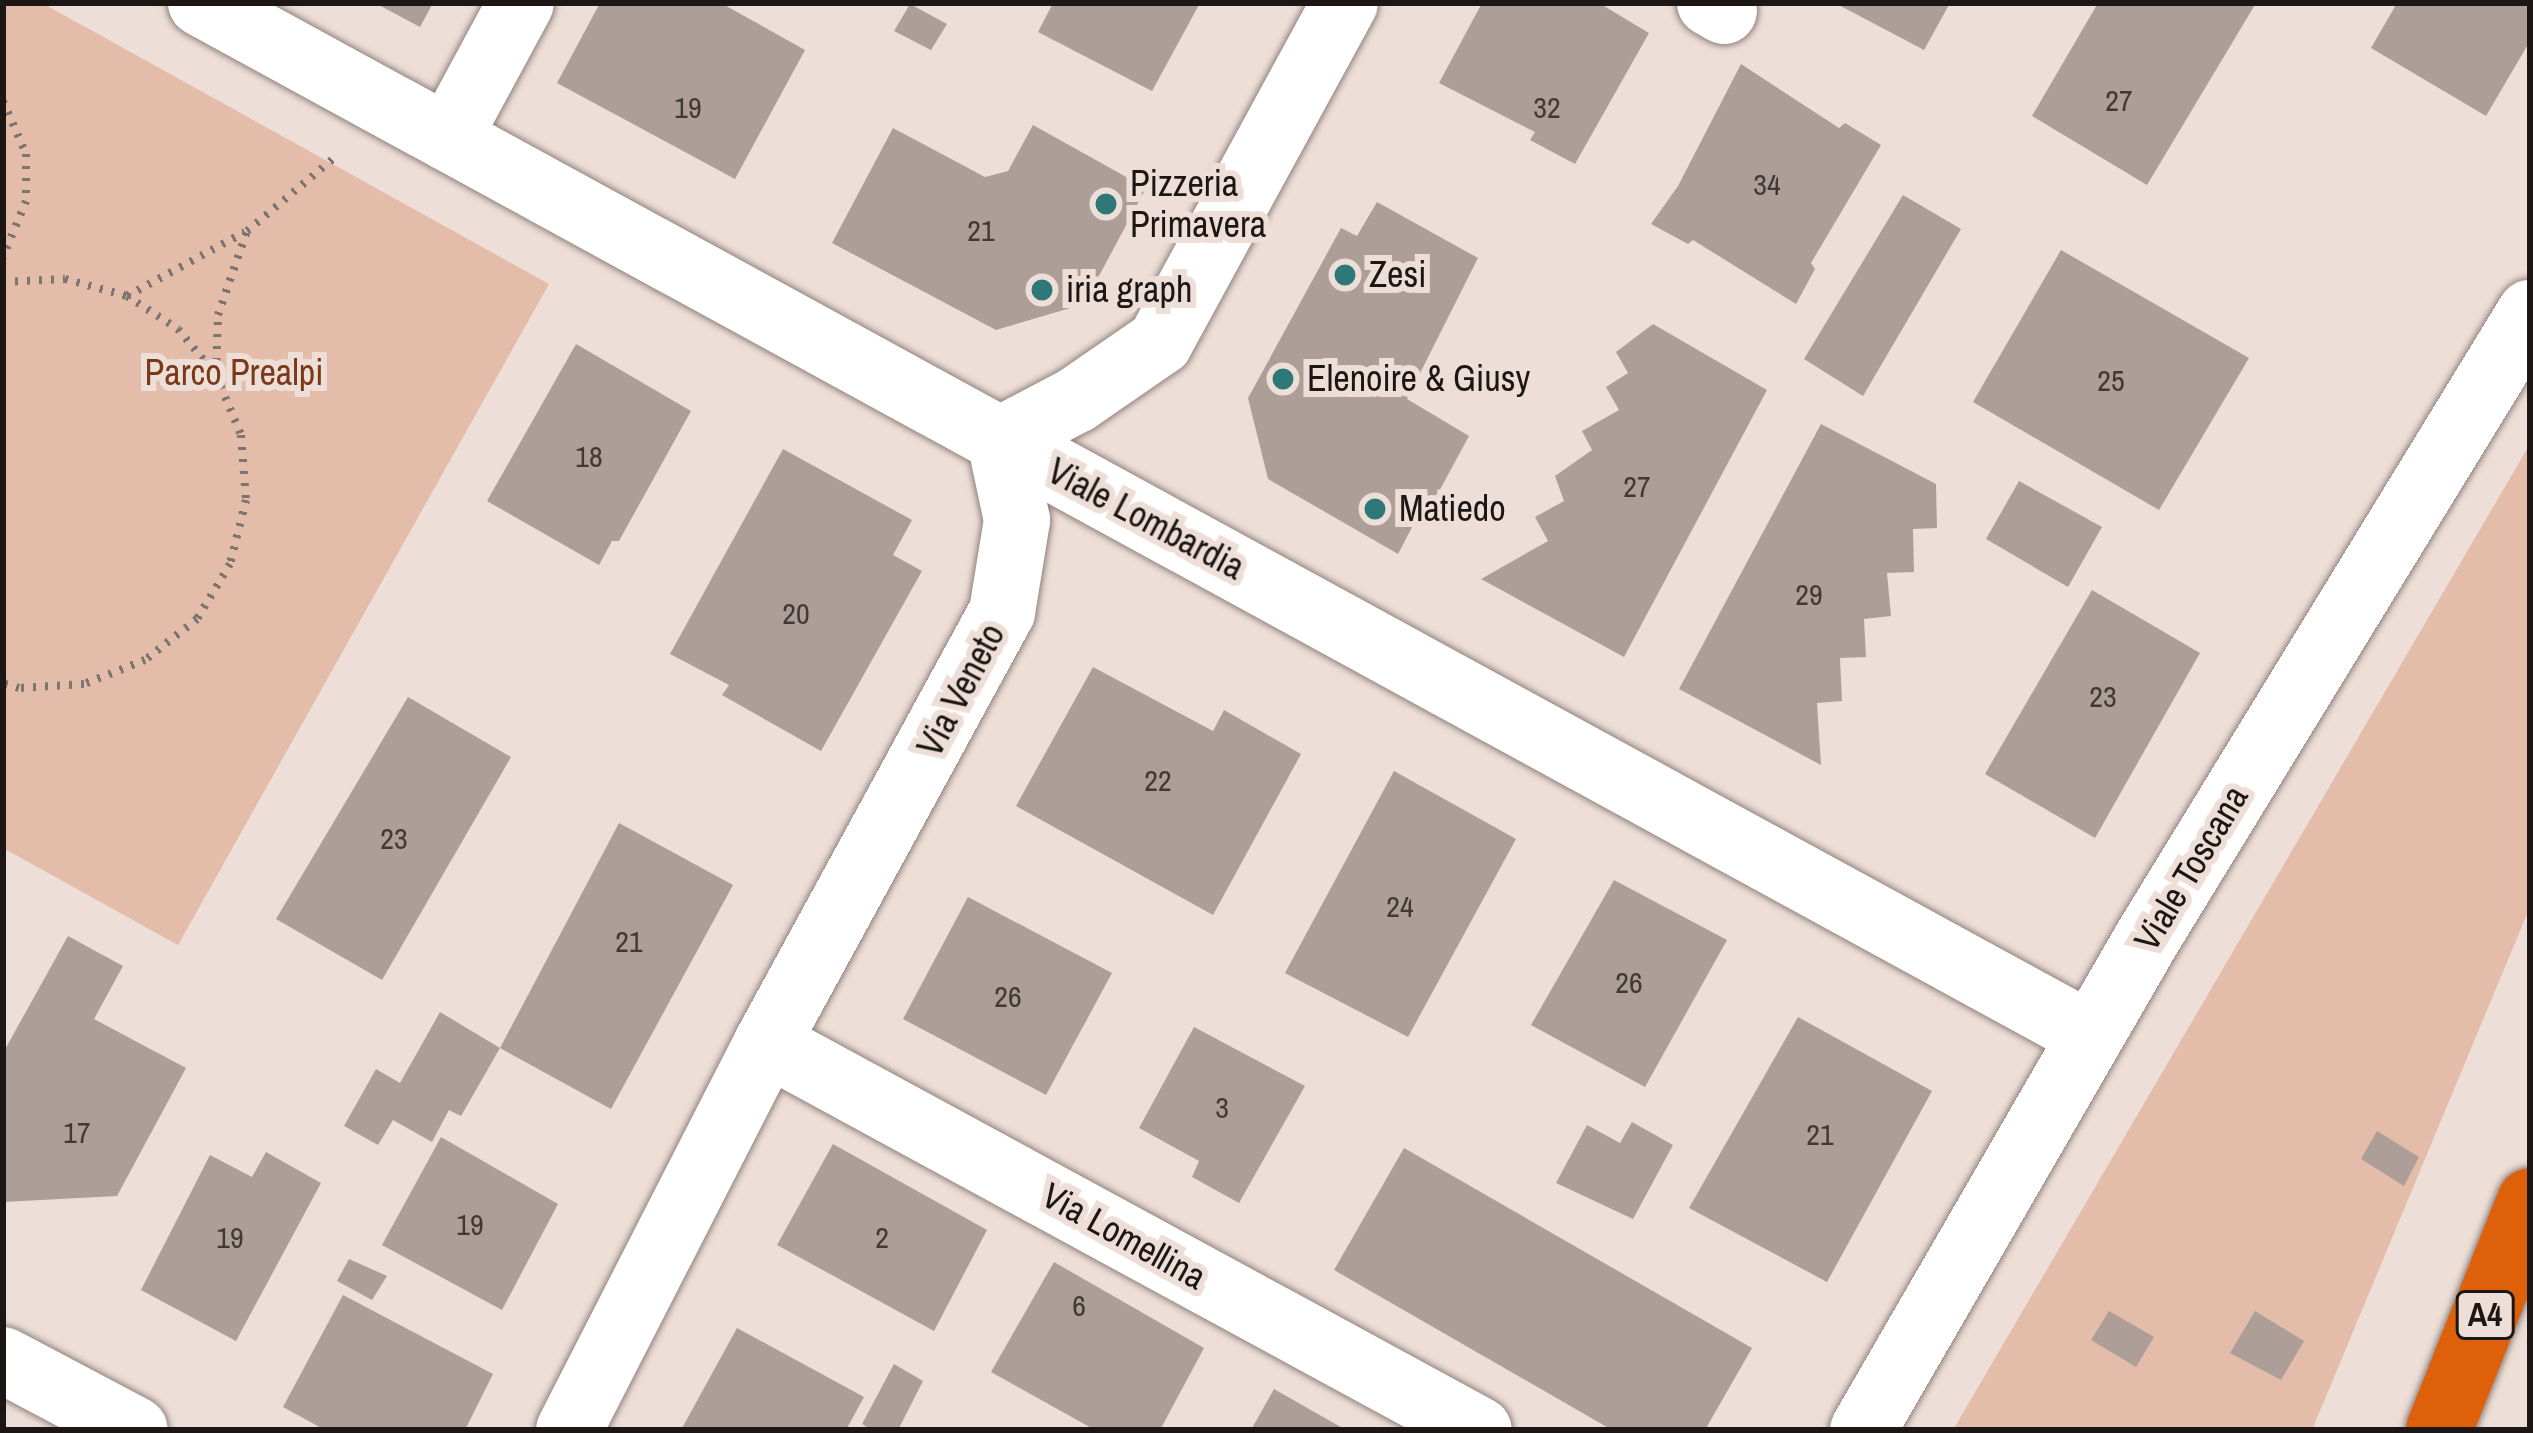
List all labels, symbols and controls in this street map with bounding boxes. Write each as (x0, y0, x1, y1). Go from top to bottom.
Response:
house number: 27 (2105, 82, 2133, 118)
house number: 19 (674, 89, 702, 125)
house number: 32 (1533, 89, 1561, 125)
place label: Pizzeria Primavera (1130, 161, 1266, 246)
house number: 34 (1753, 166, 1781, 202)
marker: Pizzeria Primavera (1093, 191, 1119, 217)
house number: 21 (967, 212, 995, 248)
place label: Zesi (1369, 253, 1426, 297)
marker: Zesi (1332, 262, 1358, 288)
place label: iria graph (1066, 268, 1192, 312)
marker: iria graph (1029, 277, 1055, 303)
park label: Parco Prealpi (145, 351, 323, 395)
place label: Elenoire & Giusy (1307, 357, 1530, 401)
house number: 25 (2097, 362, 2125, 398)
marker: Elenoire & Giusy (1270, 366, 1296, 392)
house number: 18 (575, 438, 603, 474)
street label: Viale Lombardia (1040, 449, 1252, 589)
house number: 27 (1623, 468, 1651, 504)
place label: Matiedo (1399, 487, 1506, 531)
marker: Matiedo (1362, 496, 1388, 522)
house number: 29 (1795, 576, 1823, 612)
house number: 20 (782, 595, 810, 631)
street label: Via Veneto (908, 616, 1014, 764)
house number: 23 (2089, 678, 2117, 714)
house number: 22 (1144, 762, 1172, 798)
street label: Viale Toscana (2125, 778, 2257, 958)
house number: 23 (380, 820, 408, 856)
house number: 24 (1386, 888, 1414, 924)
house number: 21 (615, 923, 643, 959)
house number: 26 (1615, 964, 1643, 1000)
house number: 26 (994, 978, 1022, 1014)
house number: 3 (1215, 1089, 1229, 1125)
house number: 17 (63, 1114, 91, 1150)
house number: 21 (1806, 1116, 1834, 1152)
street label: Via Lomellina (1035, 1173, 1213, 1299)
house number: 19 (456, 1206, 484, 1242)
house number: 19 (216, 1219, 244, 1255)
house number: 2 (875, 1219, 889, 1255)
house number: 6 (1072, 1287, 1086, 1323)
road number: A4 (2455, 1288, 2515, 1342)

